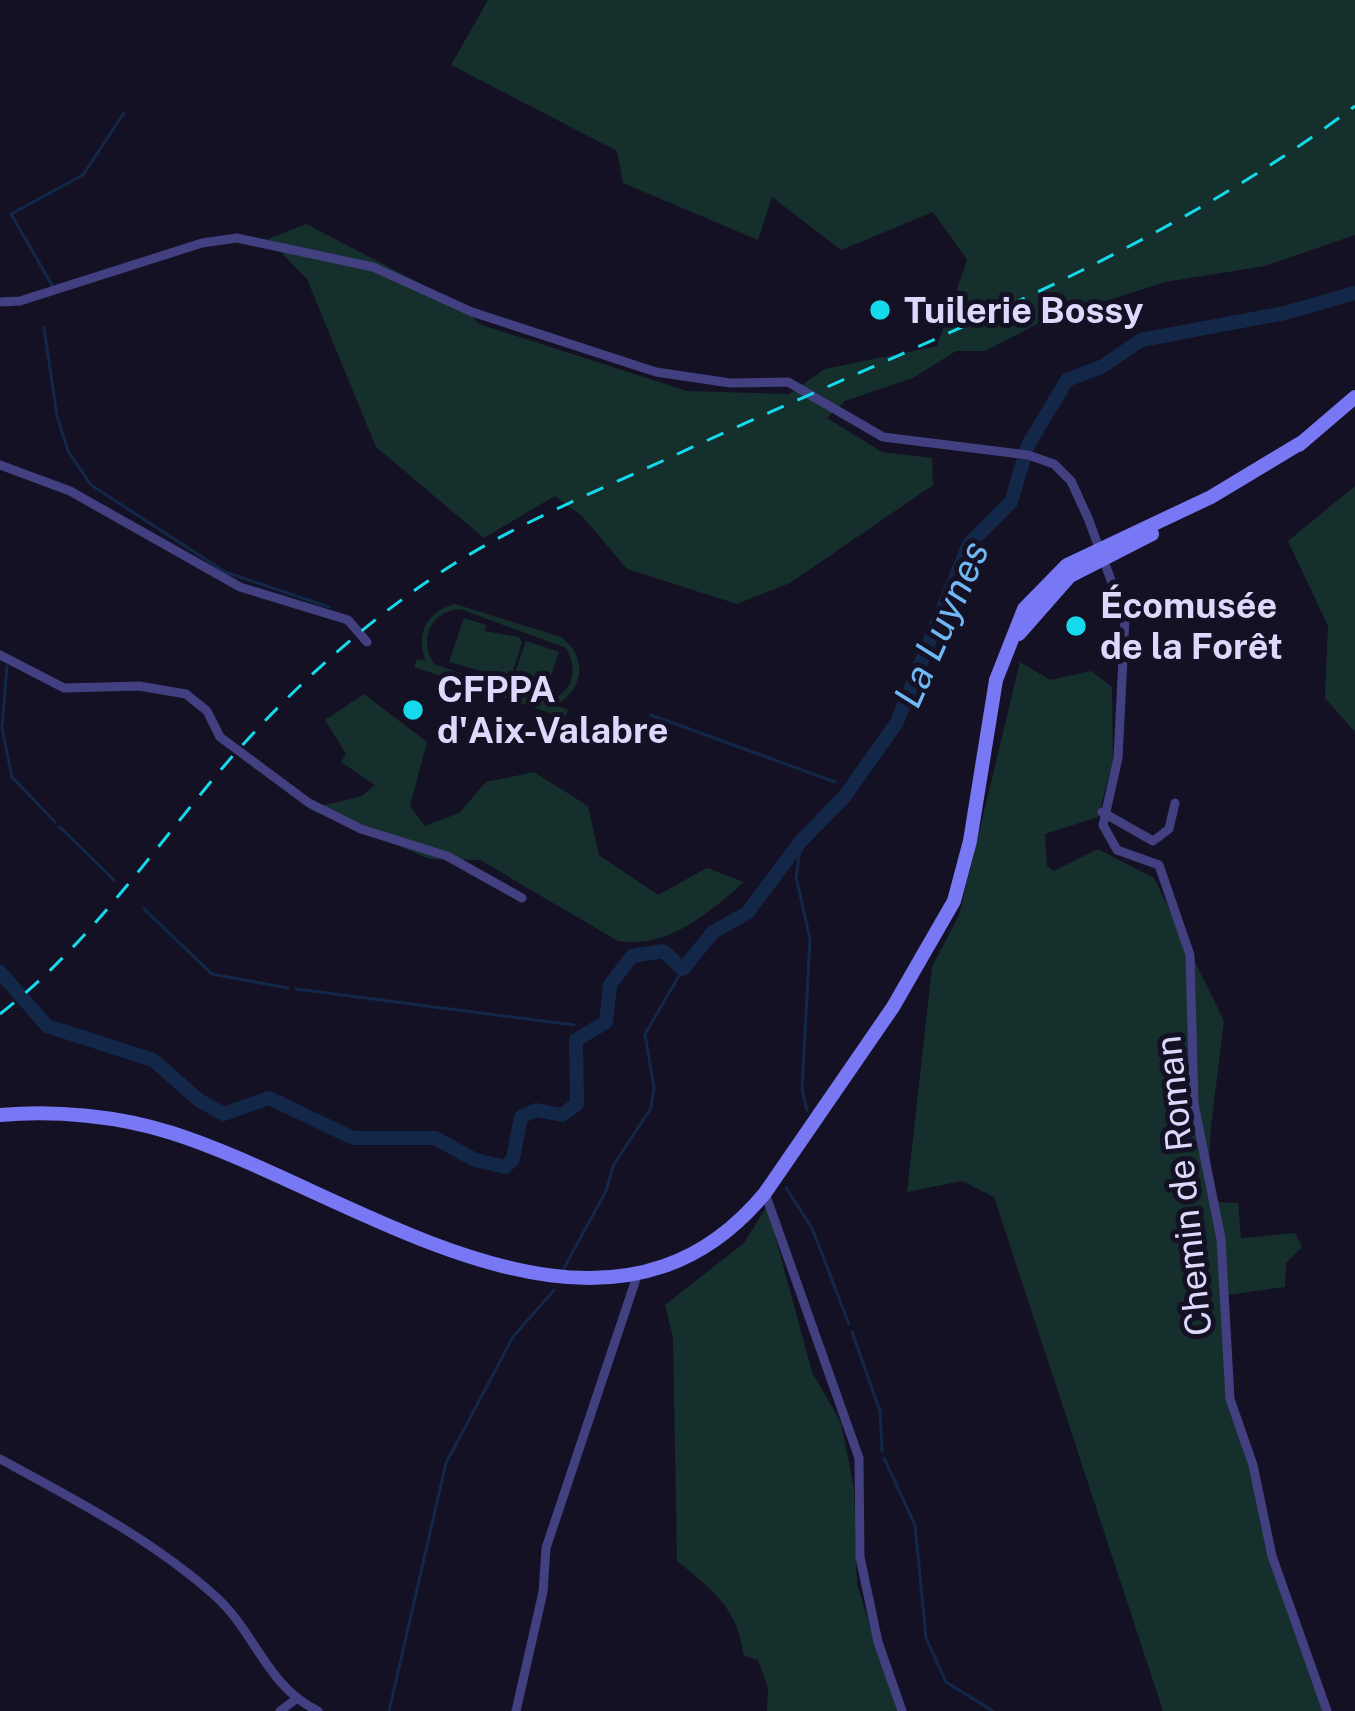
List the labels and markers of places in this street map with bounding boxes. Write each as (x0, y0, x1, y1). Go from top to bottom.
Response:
place label: Tuilerie Bossy (904, 289, 1143, 331)
marker: Tuilerie Bossy (867, 297, 893, 323)
place label: Écomusée de la Forêt (1100, 584, 1283, 667)
marker: Écomusée de la Forêt (1063, 613, 1089, 639)
place label: CFPPA d'Aix-Valabre (437, 668, 669, 751)
marker: CFPPA d'Aix-Valabre (400, 697, 426, 723)

